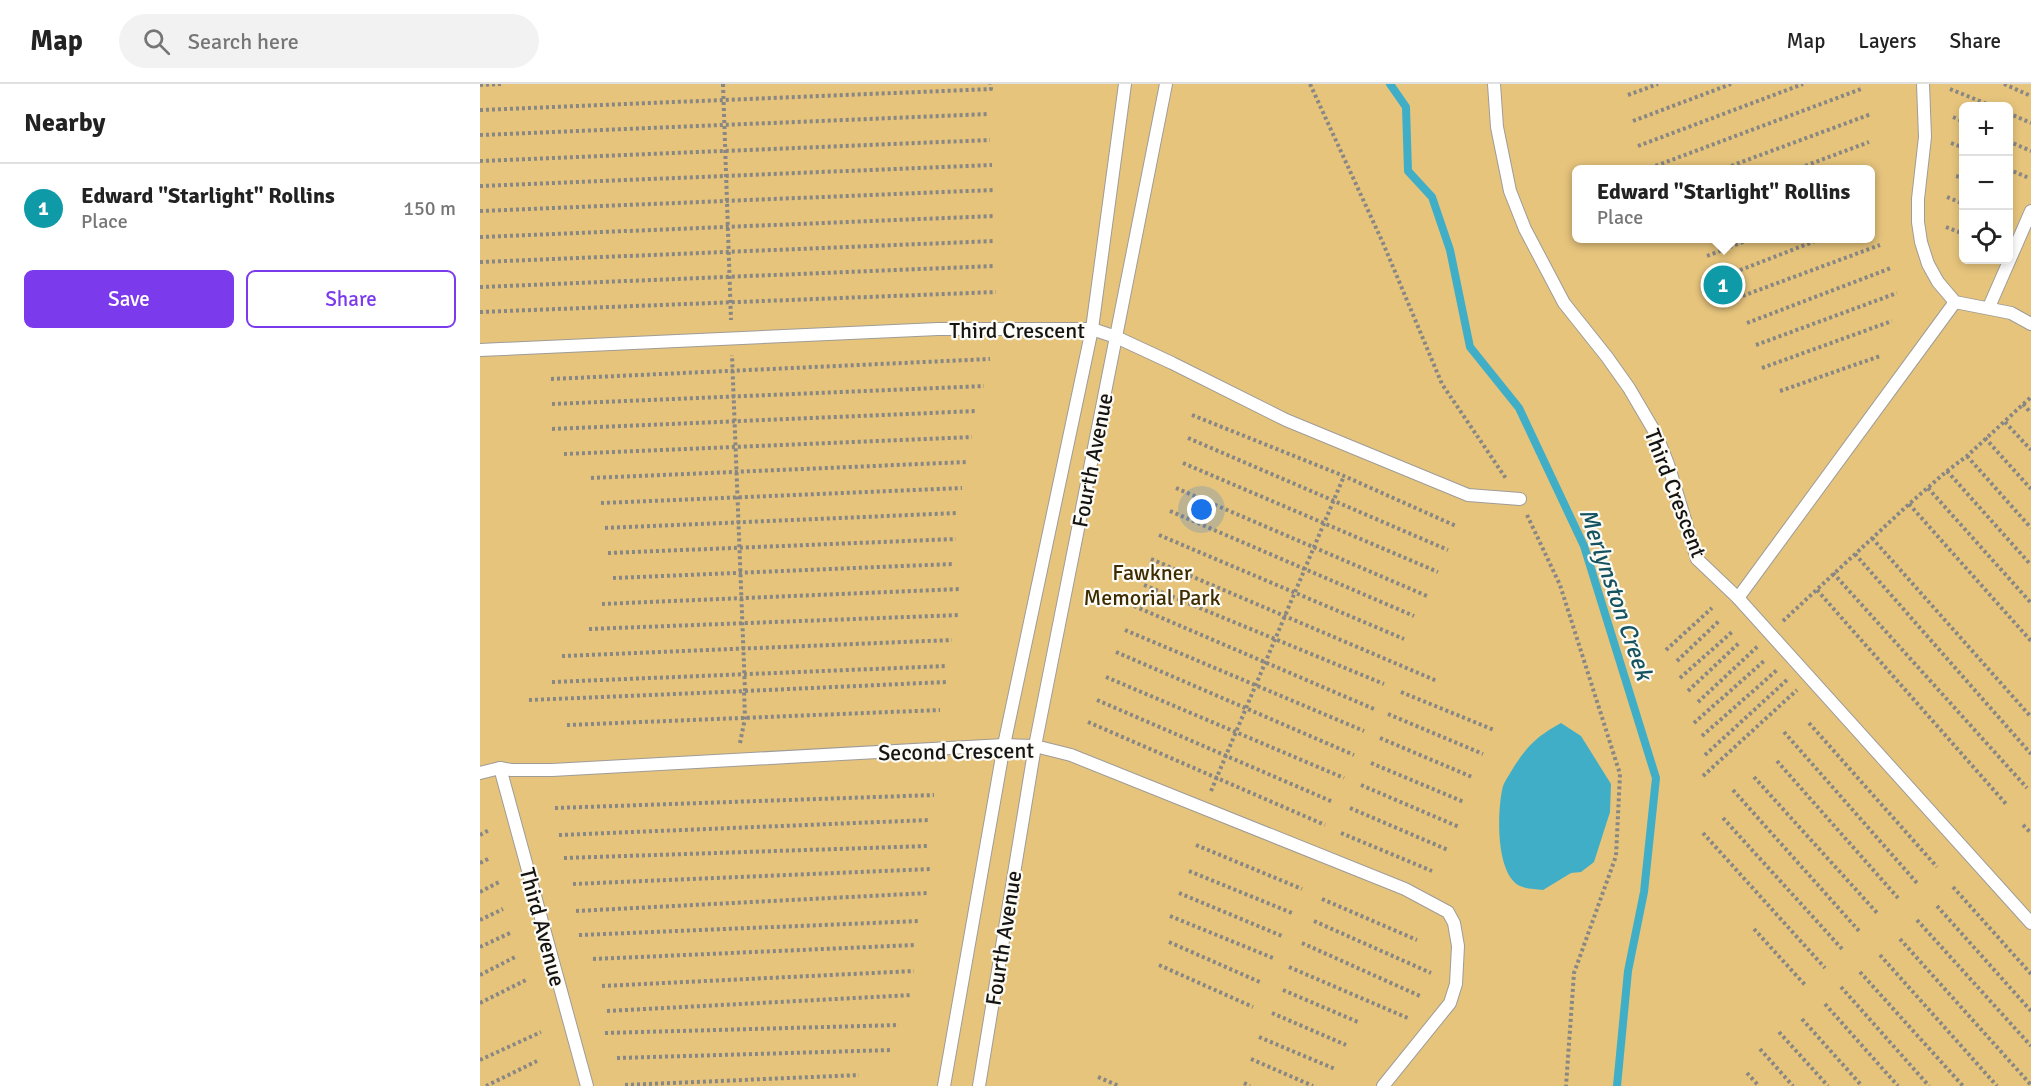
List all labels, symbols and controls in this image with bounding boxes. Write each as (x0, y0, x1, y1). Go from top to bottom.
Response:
search box (119, 14, 539, 68)
text: Map (30, 24, 83, 58)
icon: search (140, 25, 173, 58)
text: Search here (188, 28, 299, 55)
text: Map (1787, 28, 1825, 54)
text: Layers (1858, 28, 1916, 54)
text: Share (1949, 28, 2001, 54)
map controls (1959, 102, 2013, 264)
button: + (1959, 102, 2013, 156)
text: Nearby (24, 107, 105, 139)
button: − (1959, 156, 2013, 210)
popup (1572, 165, 1875, 243)
text: Edward "Starlight" Rollins (1597, 178, 1850, 205)
text: Edward "Starlight" Rollins (81, 182, 335, 209)
text: 1 (38, 196, 49, 221)
text: 150 m (403, 196, 456, 221)
text: Place (1597, 205, 1643, 230)
text: Place (81, 209, 128, 234)
button: locate (1959, 210, 2013, 264)
pin: 1 (1704, 262, 1742, 308)
button: Save (24, 270, 234, 328)
button: Share (246, 270, 456, 328)
street label: Third Crescent (949, 317, 1085, 344)
street label: Fourth Avenue (1066, 391, 1119, 530)
street label: Third Crescent (1639, 425, 1713, 562)
your location (1187, 495, 1216, 524)
water label: Merlynston Creek (1573, 504, 1660, 686)
park label: Fawkner Memorial Park (1084, 559, 1220, 611)
street label: Second Crescent (878, 737, 1035, 766)
street label: Third Avenue (514, 865, 571, 990)
street label: Fourth Avenue (980, 869, 1027, 1007)

